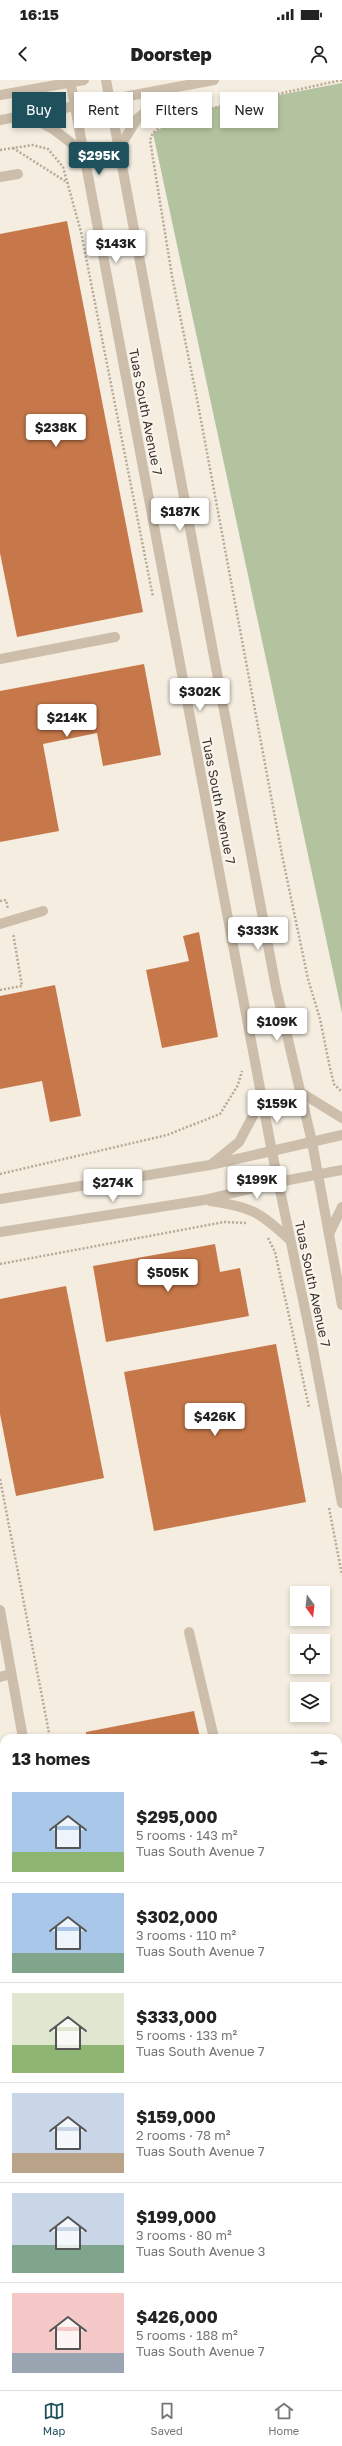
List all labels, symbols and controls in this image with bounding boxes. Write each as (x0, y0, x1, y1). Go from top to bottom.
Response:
text: 16:15 (20, 5, 59, 23)
icon: back (12, 43, 34, 65)
text: Doorstep (130, 43, 212, 65)
icon: person (308, 43, 330, 65)
chip: Buy (12, 92, 66, 128)
chip: Rent (74, 92, 133, 128)
chip: Filters (141, 92, 212, 128)
chip: New (220, 92, 278, 128)
pin: $295K (71, 142, 127, 176)
text: $295K (78, 147, 120, 163)
pin: $143K (88, 230, 144, 264)
text: $143K (96, 235, 136, 251)
street label: Tuas South Avenue 7 (126, 347, 166, 477)
pin: $238K (28, 414, 84, 448)
text: $238K (35, 419, 77, 435)
pin: $187K (152, 498, 208, 532)
text: $187K (160, 503, 200, 519)
pin: $302K (172, 678, 228, 712)
text: $302K (179, 683, 221, 699)
pin: $214K (39, 704, 95, 738)
text: $214K (47, 709, 87, 725)
street label: Tuas South Avenue 7 (199, 736, 239, 866)
pin: $333K (230, 917, 286, 951)
text: $333K (237, 922, 279, 938)
pin: $109K (249, 1008, 305, 1042)
text: $109K (256, 1013, 298, 1029)
pin: $159K (249, 1090, 305, 1124)
text: $159K (256, 1095, 298, 1111)
pin: $199K (229, 1166, 285, 1200)
pin: $274K (85, 1169, 141, 1203)
text: $199K (236, 1171, 278, 1187)
text: $274K (92, 1174, 134, 1190)
street label: Tuas South Avenue 7 (292, 1219, 334, 1349)
pin: $505K (140, 1259, 196, 1293)
text: $505K (147, 1264, 189, 1280)
pin: $426K (187, 1403, 243, 1437)
text: $426K (194, 1408, 236, 1424)
north arrow (290, 1586, 330, 1626)
map controls (290, 1586, 330, 1722)
button: locate (290, 1634, 330, 1674)
button: layers (290, 1682, 330, 1722)
icon: filters (308, 1747, 330, 1769)
text: 13 homes (12, 1748, 90, 1769)
text: $295,000 (136, 1806, 218, 1827)
icon: home (44, 1808, 92, 1856)
text: 5 rooms · 143 m² (136, 1827, 237, 1843)
text: Tuas South Avenue 7 (136, 1843, 265, 1859)
text: $302,000 (136, 1906, 218, 1927)
icon: home (44, 1909, 92, 1957)
text: 3 rooms · 110 m² (136, 1927, 236, 1943)
text: Tuas South Avenue 7 (136, 1943, 265, 1959)
text: $333,000 (136, 2006, 217, 2027)
icon: home (44, 2009, 92, 2057)
text: 5 rooms · 133 m² (136, 2027, 237, 2043)
text: Tuas South Avenue 7 (136, 2043, 265, 2059)
text: $159,000 (136, 2106, 216, 2127)
icon: home (44, 2109, 92, 2157)
text: 2 rooms · 78 m² (136, 2127, 230, 2143)
text: Tuas South Avenue 7 (136, 2143, 265, 2159)
text: $199,000 (136, 2206, 216, 2227)
icon: home (44, 2209, 92, 2257)
text: 3 rooms · 80 m² (136, 2227, 232, 2243)
text: Tuas South Avenue 3 (136, 2243, 265, 2259)
text: $426,000 (136, 2306, 218, 2327)
icon: home (44, 2309, 92, 2357)
text: 5 rooms · 188 m² (136, 2327, 238, 2343)
text: Tuas South Avenue 7 (136, 2343, 265, 2359)
tab: Map (43, 2400, 65, 2437)
tab: Saved (151, 2400, 183, 2437)
tab: Home (268, 2400, 299, 2437)

